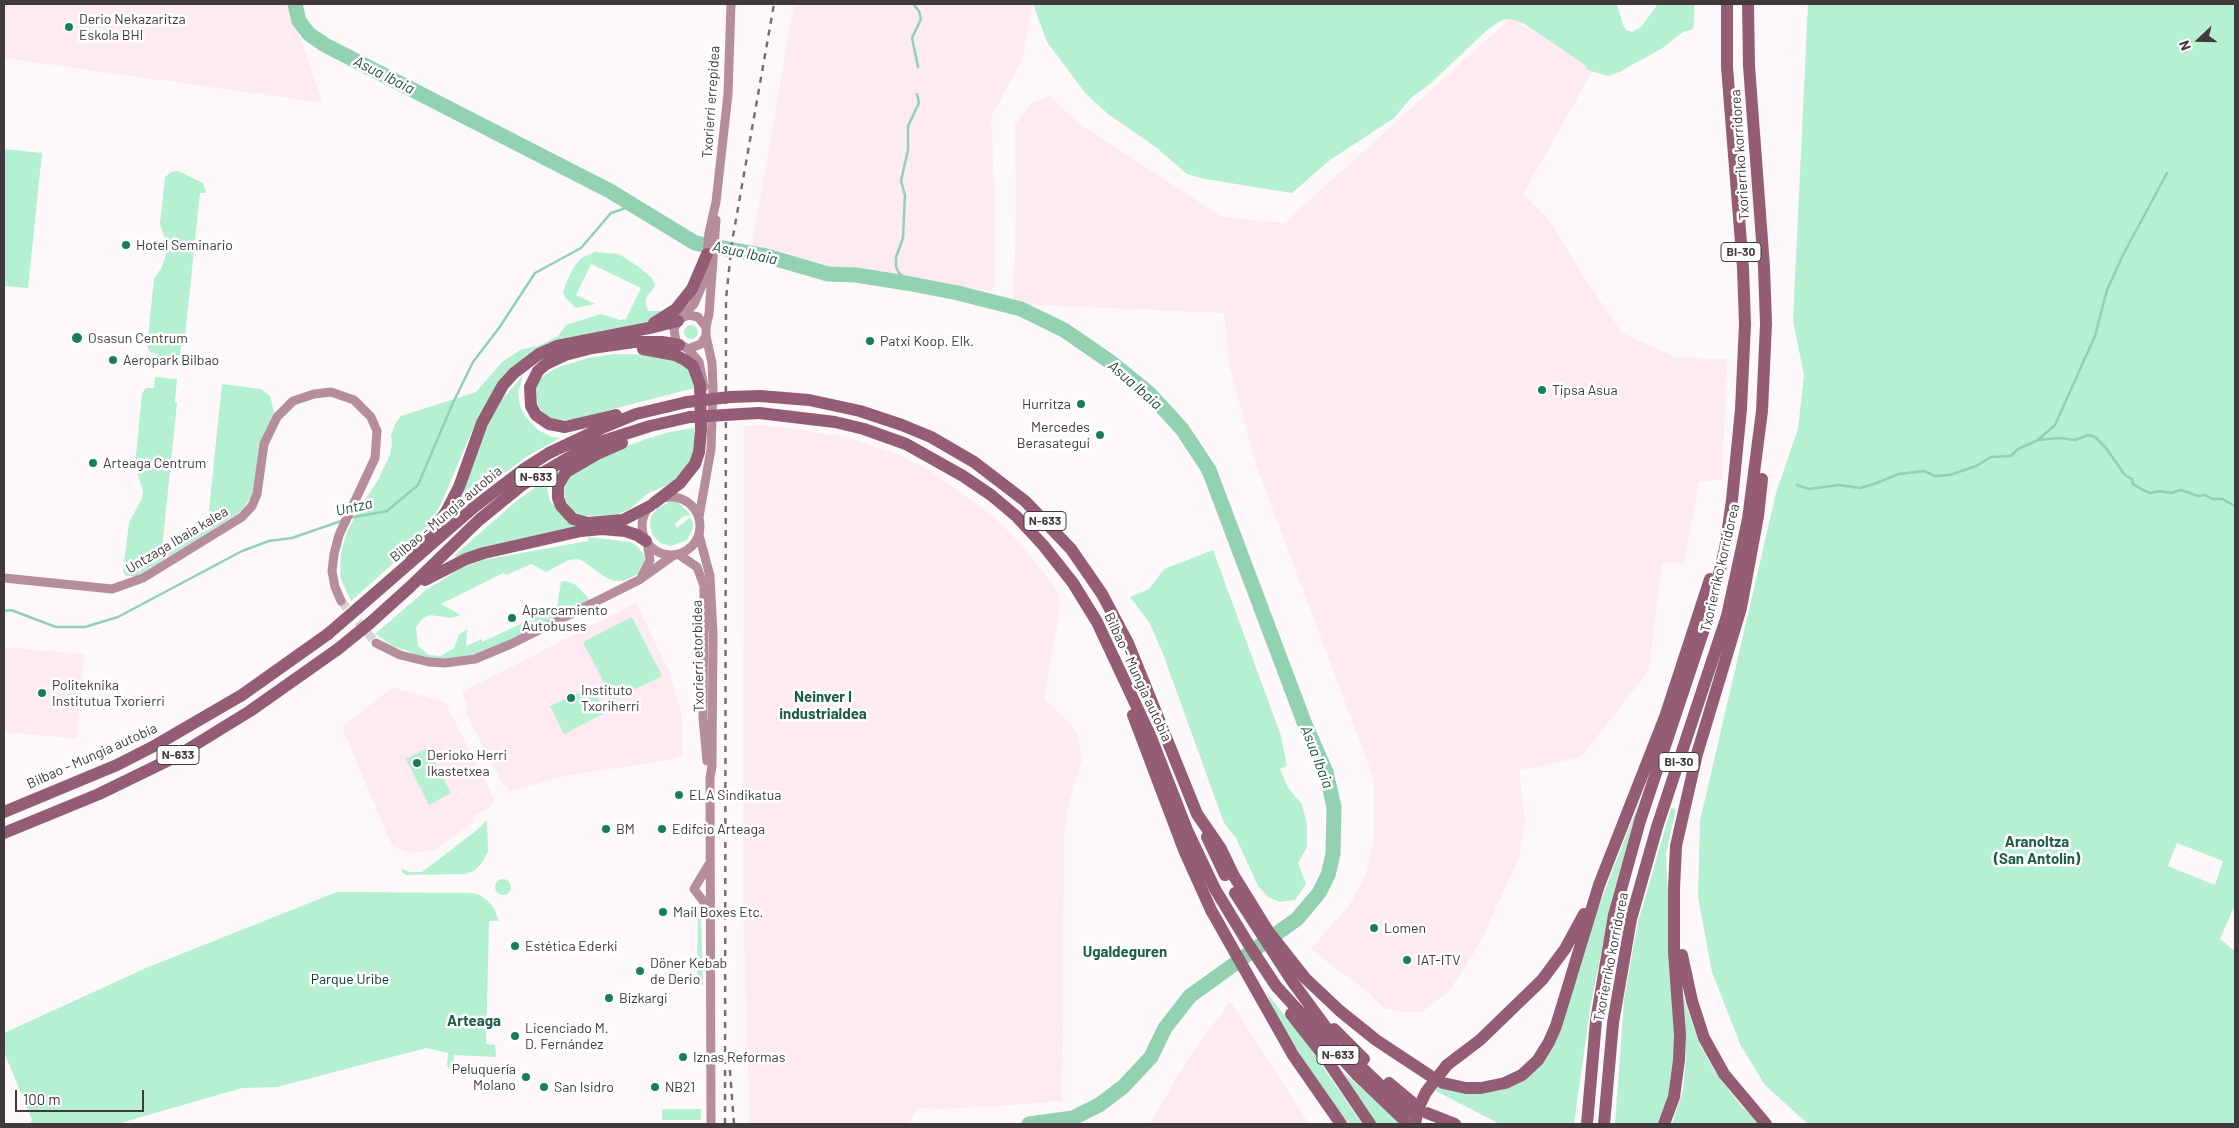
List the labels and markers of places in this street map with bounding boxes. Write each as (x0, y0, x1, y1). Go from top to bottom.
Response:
place label: Derio Nekazaritza Eskola BHI (79, 11, 186, 44)
marker: Derio Nekazaritza Eskola BHI (63, 21, 75, 33)
place label: Hotel Seminario (136, 237, 233, 253)
marker: Hotel Seminario (120, 239, 132, 251)
place label: Osasun Centrum (88, 330, 188, 346)
marker: Osasun Centrum (70, 331, 84, 345)
place label: Patxi Koop. Elk. (880, 333, 974, 349)
marker: Patxi Koop. Elk. (864, 335, 876, 347)
place label: Aeropark Bilbao (123, 352, 219, 368)
marker: Aeropark Bilbao (107, 354, 119, 366)
place label: Tipsa Asua (1552, 382, 1618, 398)
marker: Tipsa Asua (1536, 384, 1548, 396)
place label: Hurritza (1022, 396, 1071, 412)
marker: Hurritza (1075, 398, 1087, 410)
place label: Mercedes Berasategui (1017, 419, 1090, 452)
marker: Mercedes Berasategui (1094, 429, 1106, 441)
place label: Arteaga Centrum (103, 455, 206, 471)
marker: Arteaga Centrum (87, 457, 99, 469)
place label: Aparcamiento Autobuses (522, 602, 608, 634)
marker: Aparcamiento Autobuses (506, 612, 518, 624)
place label: Politeknika Institutua Txorierri (52, 677, 165, 710)
place label: Instituto Txoriherri (581, 682, 640, 714)
marker: Politeknika Institutua Txorierri (36, 687, 48, 699)
marker: Instituto Txoriherri (565, 692, 577, 704)
place label: Derioko Herri Ikastetxea (427, 747, 507, 780)
marker: Derioko Herri Ikastetxea (411, 757, 423, 769)
place label: ELA Sindikatua (689, 787, 781, 803)
marker: ELA Sindikatua (673, 789, 685, 801)
place label: BM (616, 821, 635, 837)
place label: Edifcio Arteaga (672, 821, 765, 837)
marker: BM (600, 823, 612, 835)
marker: Edifcio Arteaga (656, 823, 668, 835)
place label: Mail Boxes Etc. (673, 904, 763, 920)
marker: Mail Boxes Etc. (657, 906, 669, 918)
place label: Lomen (1384, 920, 1426, 936)
marker: Lomen (1368, 922, 1380, 934)
place label: Estética Ederki (525, 938, 618, 954)
marker: Estética Ederki (509, 940, 521, 952)
place label: IAT-ITV (1417, 952, 1461, 968)
marker: IAT-ITV (1401, 954, 1413, 966)
place label: Döner Kebab de Derio (650, 955, 727, 988)
marker: Döner Kebab de Derio (634, 965, 646, 977)
place label: Bizkargi (619, 990, 668, 1006)
marker: Bizkargi (603, 992, 615, 1004)
place label: Licenciado M. D. Fernández (525, 1020, 609, 1052)
marker: Licenciado M. D. Fernández (509, 1030, 521, 1042)
place label: Iznas Reformas (693, 1049, 785, 1065)
marker: Iznas Reformas (677, 1051, 689, 1063)
place label: Peluquería Molano (452, 1061, 516, 1094)
marker: Peluquería Molano (520, 1071, 532, 1083)
place label: San Isidro (554, 1079, 614, 1095)
place label: NB21 (665, 1079, 695, 1095)
marker: San Isidro (538, 1081, 550, 1093)
marker: NB21 (649, 1081, 661, 1093)

